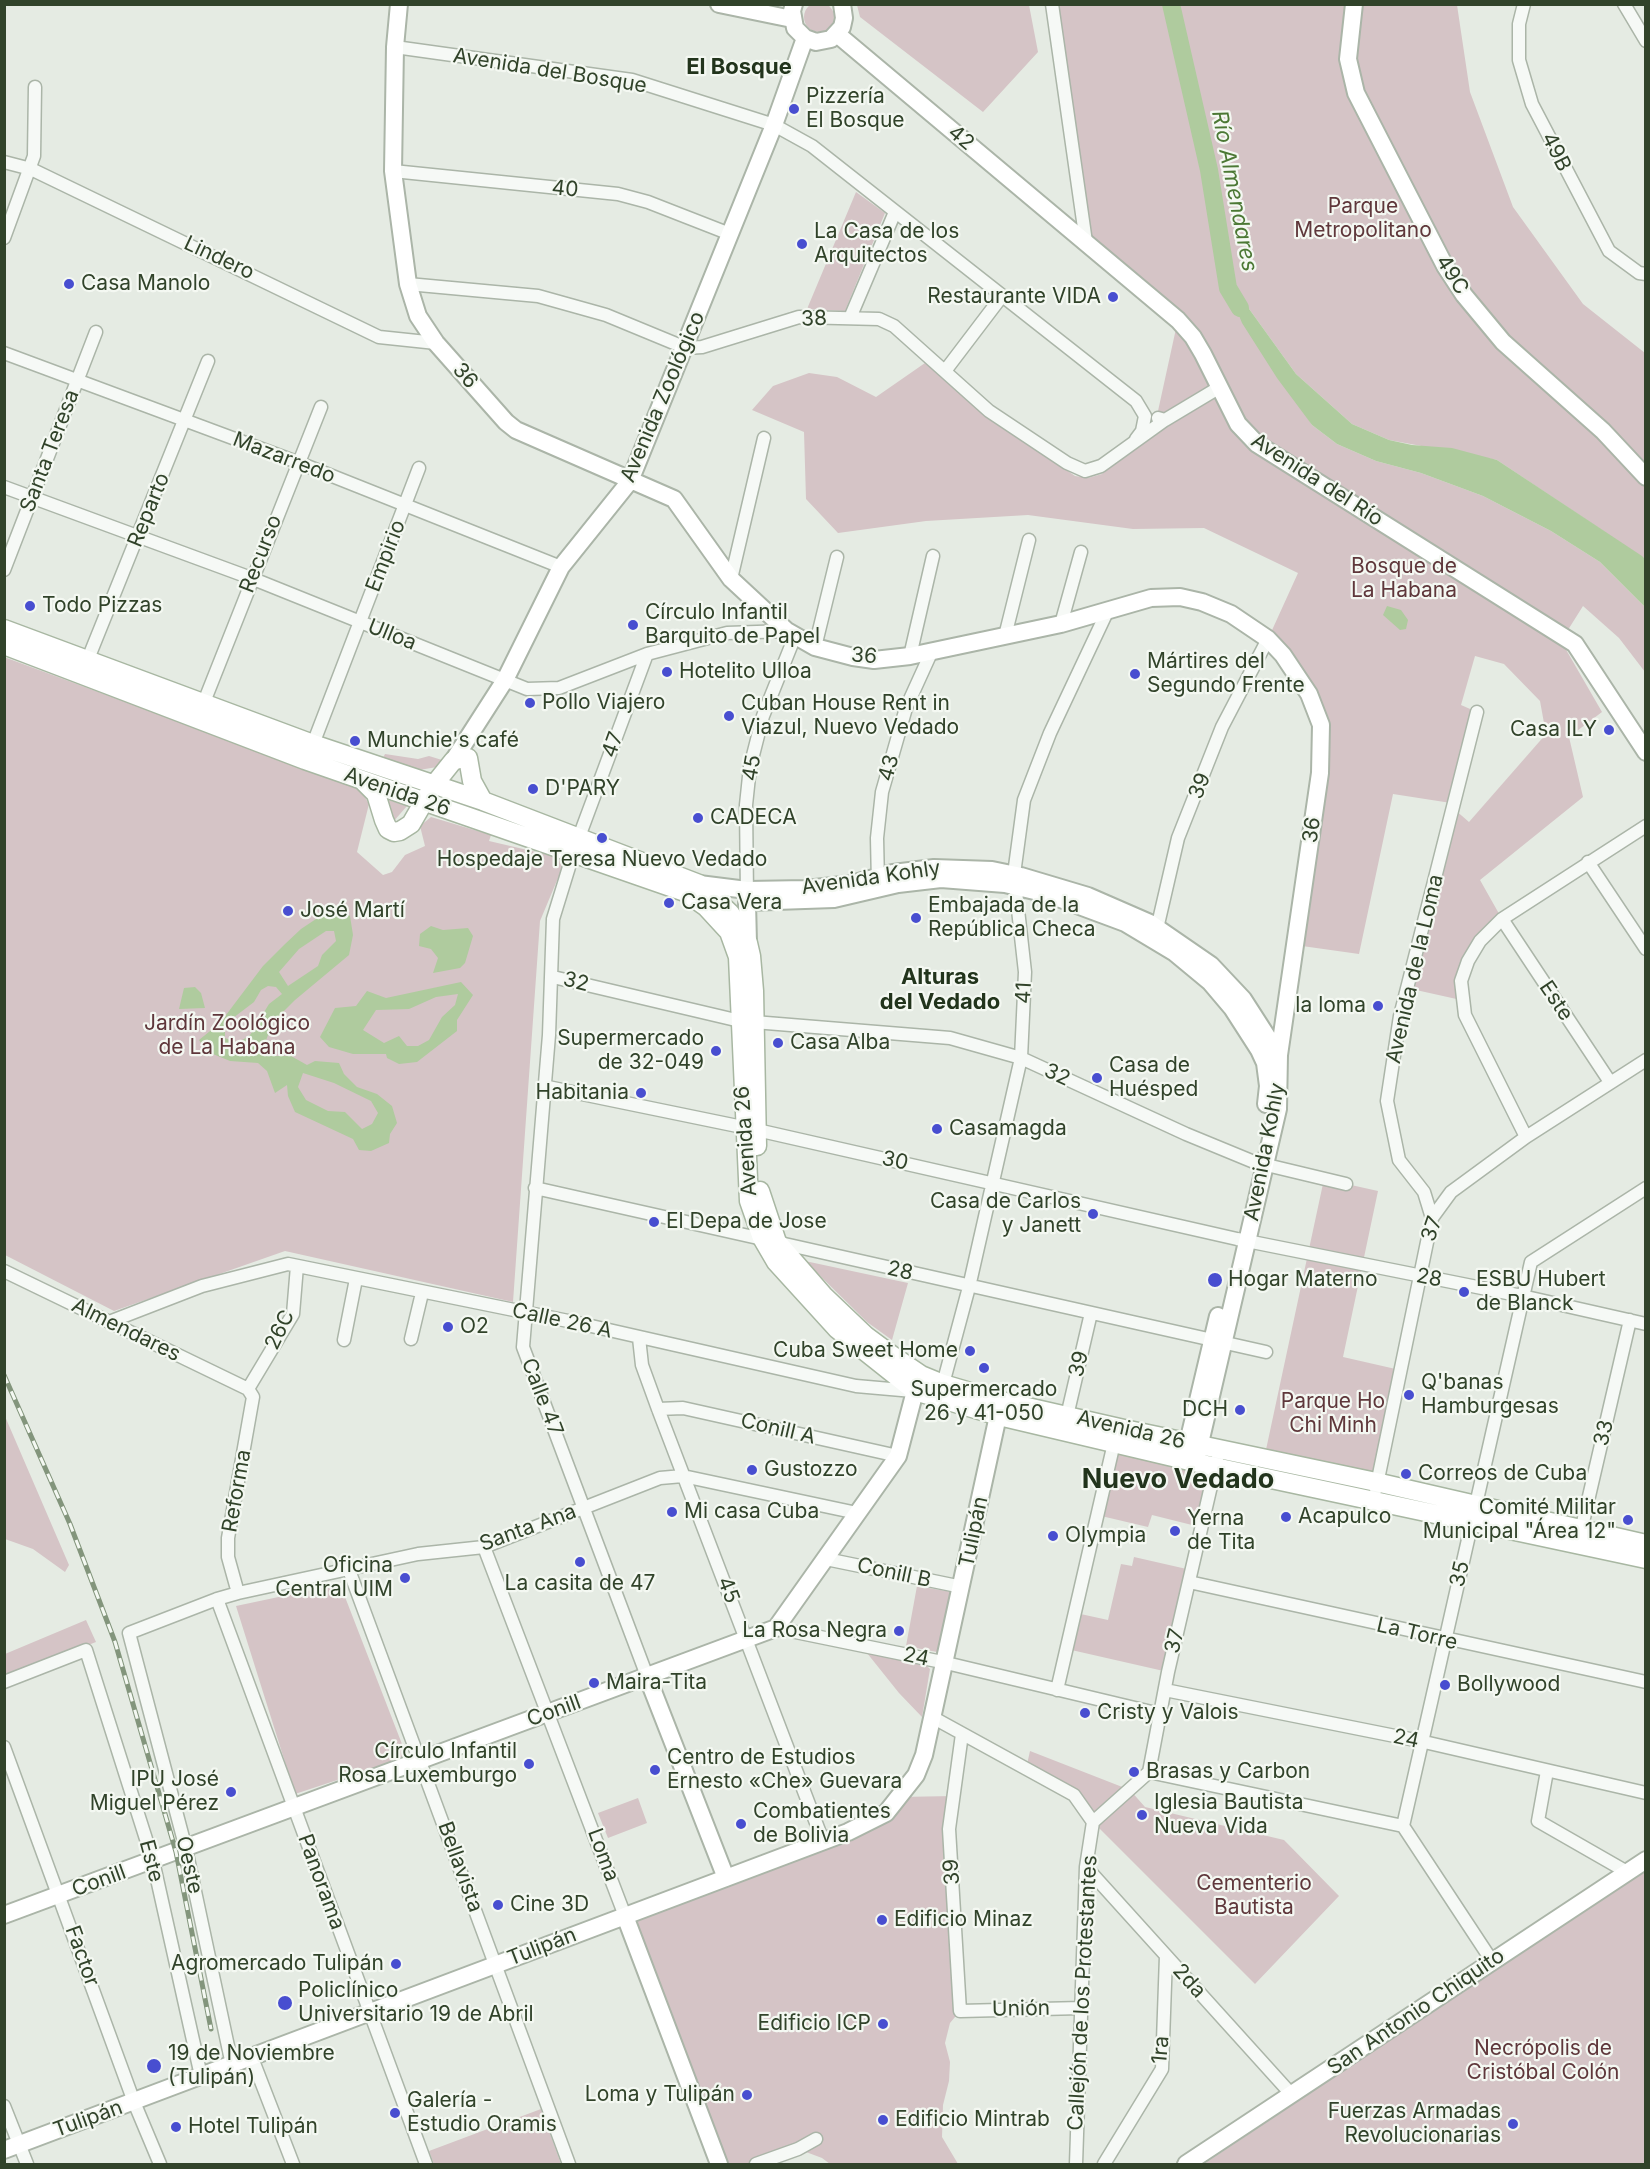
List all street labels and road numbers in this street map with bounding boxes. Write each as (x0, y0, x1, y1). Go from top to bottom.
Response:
street label: Avenida del Bosque (451, 43, 649, 99)
street label: 42 (943, 120, 979, 156)
street label: 49B (1536, 128, 1576, 176)
street label: 40 (550, 175, 580, 203)
street label: Lindero (180, 231, 258, 285)
street label: 49C (1430, 251, 1474, 299)
street label: 38 (801, 306, 827, 332)
street label: Avenida Zoológico (616, 308, 710, 486)
street label: 36 (447, 358, 483, 394)
street label: Santa Teresa (15, 386, 85, 516)
street label: Mazarredo (229, 427, 339, 489)
street label: Avenida del Río (1246, 428, 1388, 532)
street label: Reparto (123, 469, 175, 551)
street label: Recurso (235, 511, 287, 597)
street label: Empirio (361, 517, 411, 595)
street label: Ulloa (364, 614, 420, 656)
street label: 36 (850, 642, 878, 670)
street label: 47 (597, 729, 629, 761)
street label: 43 (873, 752, 905, 784)
street label: 45 (737, 753, 767, 783)
street label: Avenida 26 (341, 762, 453, 822)
street label: 39 (1183, 769, 1217, 803)
street label: 36 (1298, 815, 1326, 845)
street label: Avenida Kohly (800, 856, 942, 900)
street label: Avenida de la Loma (1381, 872, 1449, 1066)
street label: 32 (560, 967, 592, 997)
street label: Este (1534, 976, 1578, 1026)
street label: 41 (1011, 982, 1037, 1004)
street label: 32 (1040, 1058, 1074, 1092)
street label: Avenida Kohly (1239, 1081, 1291, 1223)
street label: Avenida 26 (730, 1085, 762, 1197)
street label: 30 (879, 1146, 911, 1176)
street label: 37 (1416, 1213, 1448, 1245)
street label: 28 (885, 1256, 915, 1286)
street label: 28 (1414, 1263, 1444, 1293)
street label: Almendares (67, 1293, 185, 1367)
street label: Calle 26 A (510, 1298, 614, 1344)
street label: 26C (260, 1306, 300, 1354)
street label: 39 (1064, 1349, 1094, 1379)
street label: Calle 47 (516, 1355, 568, 1439)
street label: Avenida 26 (1074, 1405, 1188, 1455)
street label: Conill A (738, 1408, 818, 1450)
street label: 33 (1589, 1418, 1619, 1448)
street label: Reforma (217, 1448, 257, 1534)
street label: Tulipán (954, 1494, 994, 1570)
street label: Santa Ana (476, 1499, 580, 1557)
street label: Conill B (855, 1553, 933, 1593)
street label: 35 (1445, 1559, 1475, 1589)
street label: 45 (712, 1573, 744, 1607)
street label: La Torre (1374, 1612, 1460, 1656)
street label: 37 (1160, 1626, 1190, 1656)
street label: 24 (901, 1642, 931, 1672)
street label: Conill (524, 1690, 584, 1732)
street label: 24 (1391, 1724, 1421, 1754)
street label: Bellavista (432, 1818, 488, 1916)
street label: Loma (582, 1825, 624, 1885)
street label: Panorama (292, 1831, 350, 1933)
street label: Oeste (170, 1834, 208, 1896)
street label: Este (133, 1837, 169, 1885)
street label: Callejón de los Protestantes (1063, 1855, 1103, 2131)
street label: 39 (939, 1858, 965, 1886)
street label: Conill (69, 1860, 129, 1902)
street label: Factor (59, 1922, 105, 1990)
street label: Tulipán (504, 1922, 580, 1972)
street label: San Antonio Chiquito (1323, 1943, 1509, 2081)
street label: 2da (1167, 1959, 1211, 2003)
street label: Unión (992, 1996, 1050, 2022)
street label: 1ra (1147, 2035, 1175, 2065)
street label: Tulipán (50, 2095, 126, 2143)

